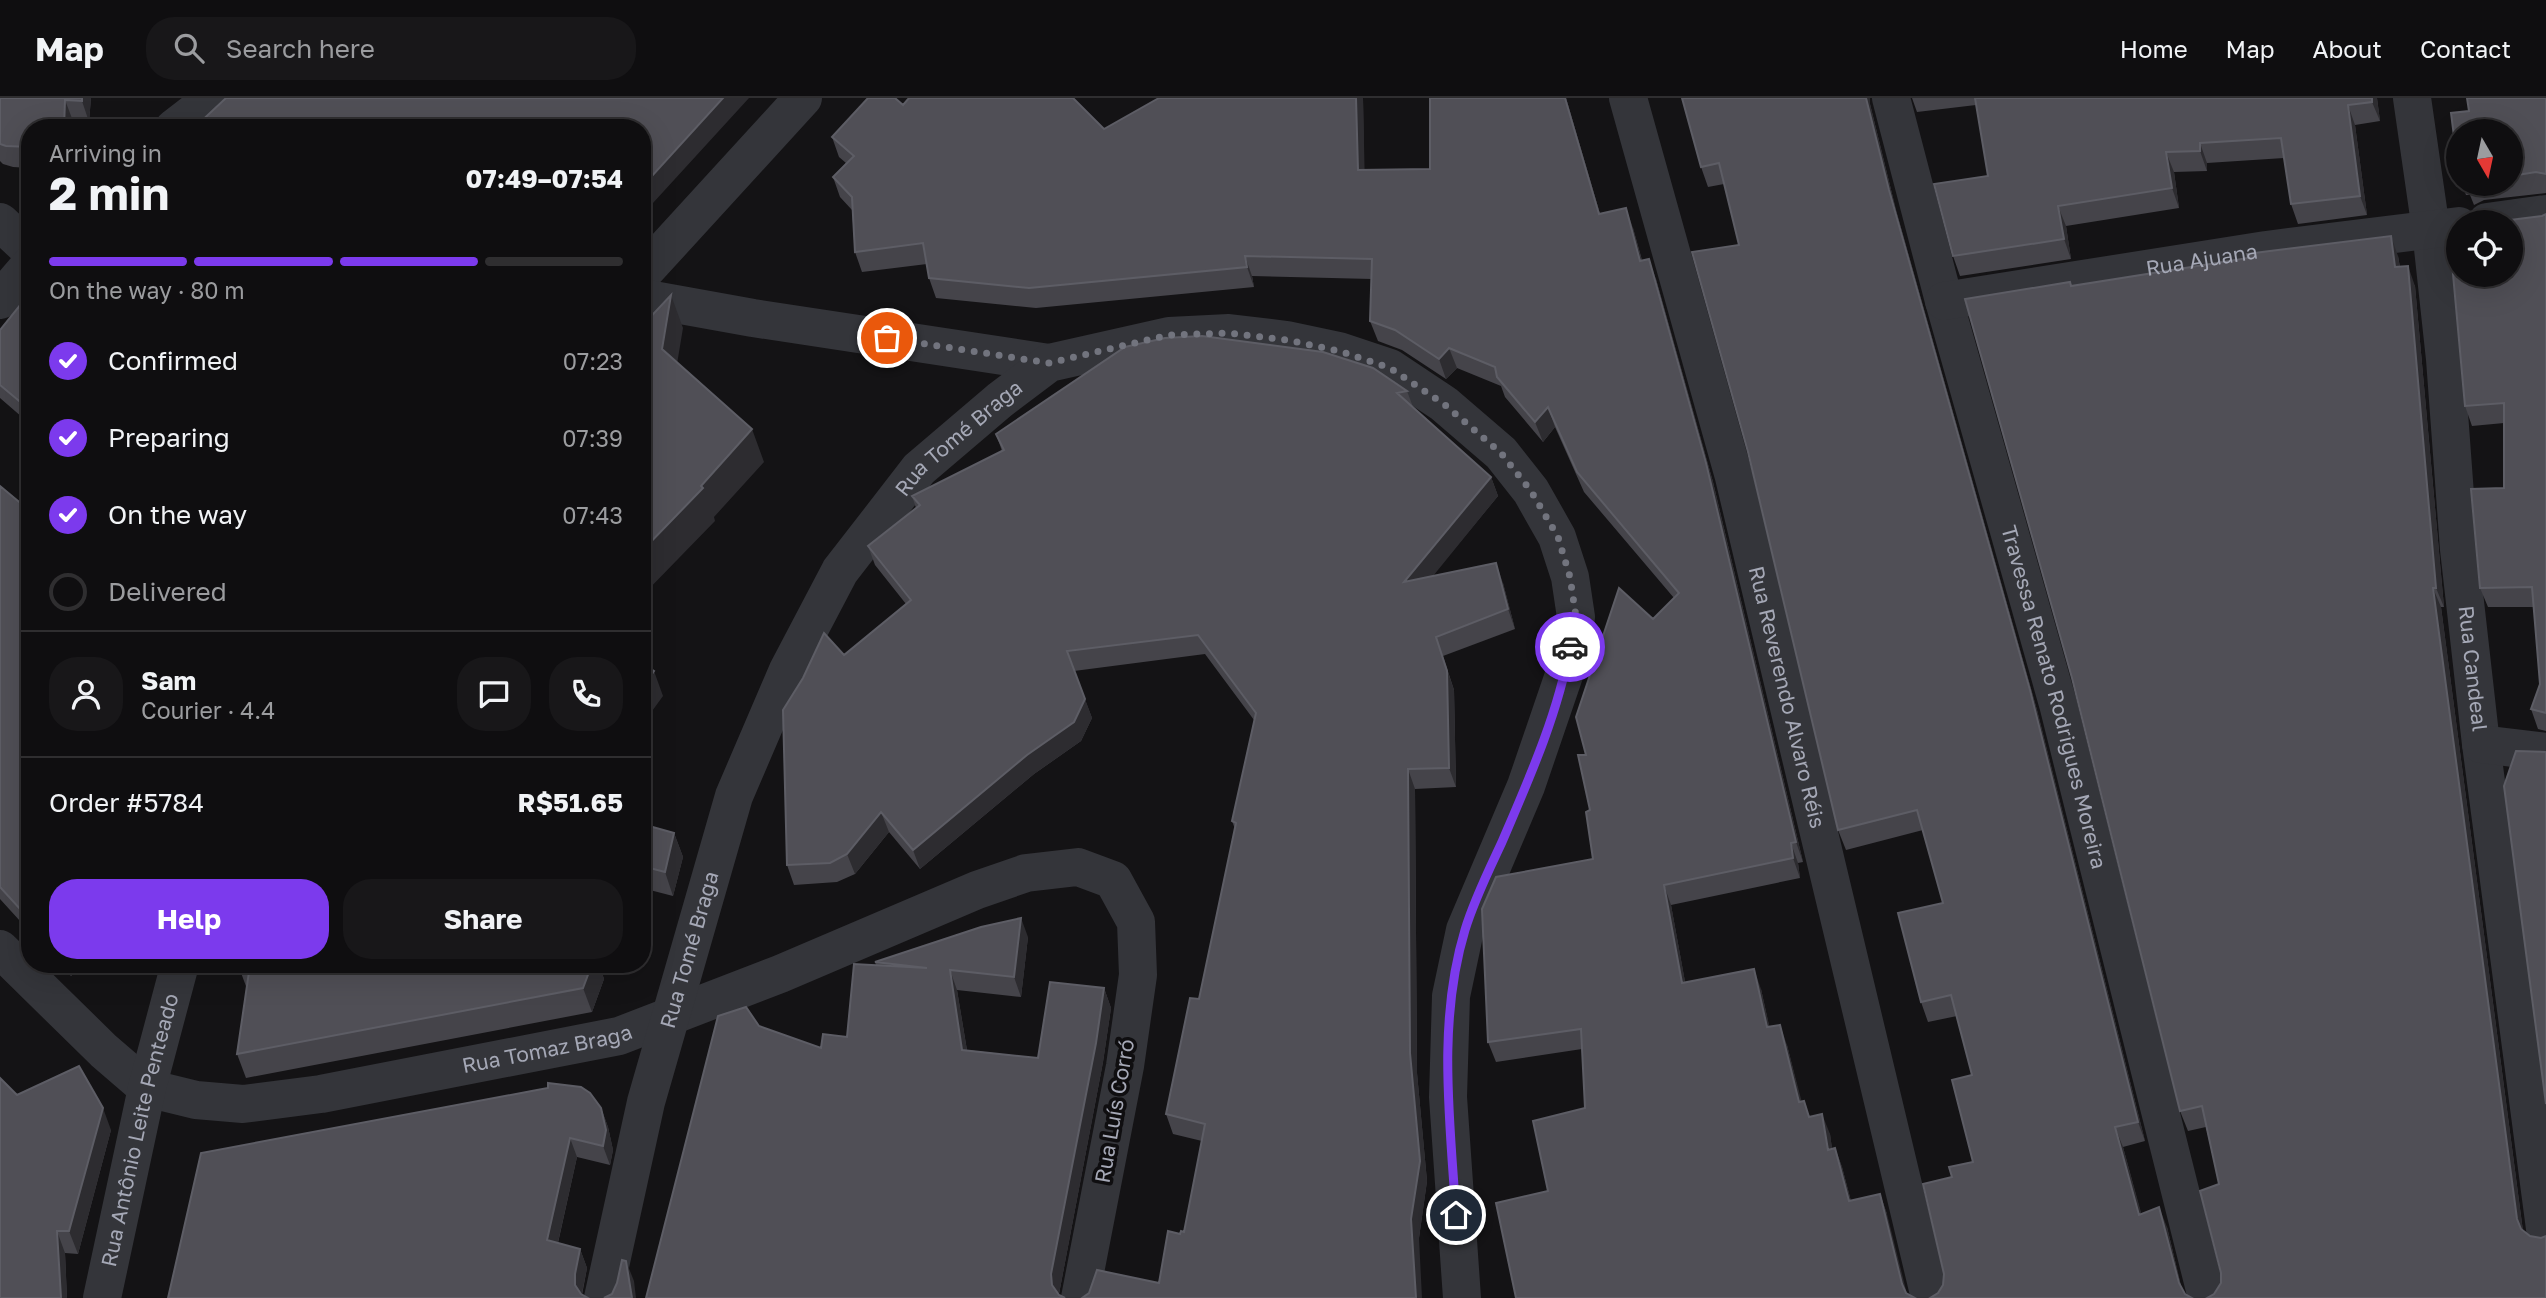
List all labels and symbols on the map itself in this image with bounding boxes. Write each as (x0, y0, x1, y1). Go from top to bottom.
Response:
north arrow (2446, 119, 2524, 196)
street label: Rua Ajuana (2144, 238, 2259, 281)
pin (857, 308, 917, 368)
street label: Rua Tomé Braga (889, 374, 1027, 501)
street label: Travessa Renato Rodrigues Moreira (1996, 522, 2113, 872)
street label: Rua Reverendo Alvaro Réis (1744, 563, 1831, 831)
street label: Rua Candeal (2453, 604, 2493, 733)
courier (1535, 612, 1605, 682)
street label: Rua Tomé Braga (654, 868, 724, 1031)
street label: Rua Antônio Leite Penteado (95, 991, 184, 1269)
street label: Rua Tomaz Braga (460, 1018, 636, 1078)
street label: Rua Luís Corró (1089, 1037, 1139, 1185)
pin (1426, 1185, 1486, 1245)

